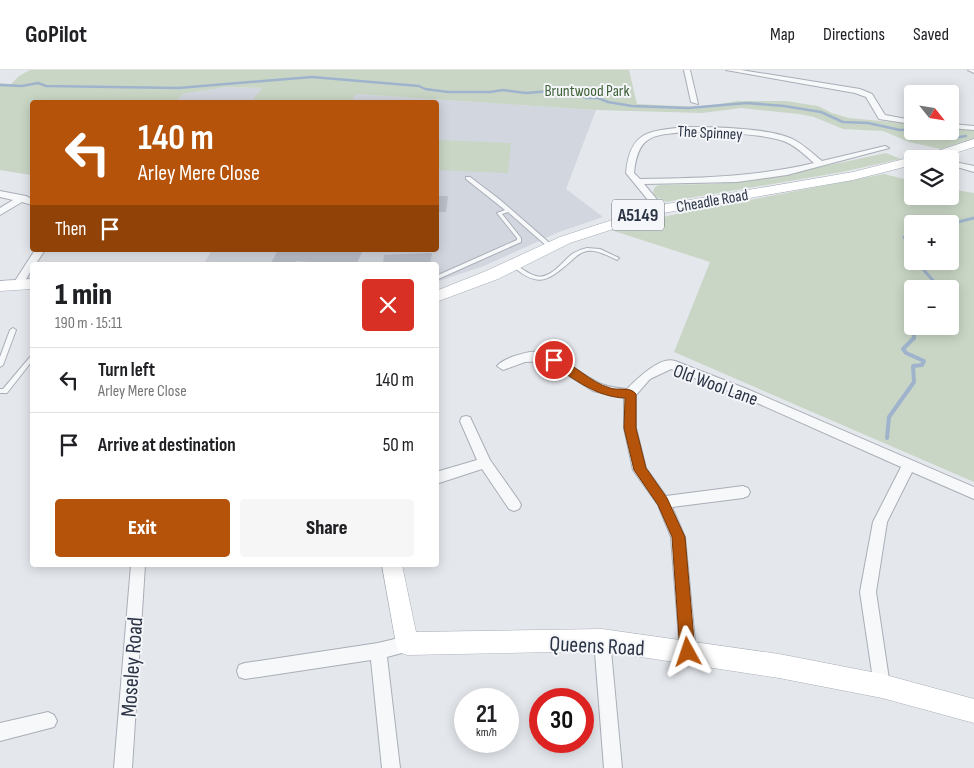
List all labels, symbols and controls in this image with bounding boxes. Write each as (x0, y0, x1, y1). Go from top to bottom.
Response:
text: GoPilot (25, 20, 87, 49)
text: Map (770, 24, 795, 45)
text: Directions (823, 24, 885, 45)
text: Saved (913, 24, 949, 45)
park label: Bruntwood Park (544, 82, 630, 101)
north arrow (904, 85, 959, 140)
map controls (904, 85, 959, 335)
text: 140 m (138, 117, 214, 160)
icon: left (55, 120, 120, 185)
street label: The Spinney (677, 122, 743, 145)
button: layers (904, 150, 959, 205)
text: Arley Mere Close (138, 160, 260, 187)
street label: Cheadle Road (675, 186, 750, 217)
road number: A5149 (612, 200, 664, 230)
icon: arrive (96, 215, 124, 243)
button: + (904, 215, 959, 270)
text: Then (55, 218, 86, 241)
text: 1 min (55, 277, 112, 313)
button: close (362, 279, 414, 331)
button: − (904, 280, 959, 335)
text: 190 m · 15:11 (55, 314, 122, 333)
pin (533, 339, 575, 381)
icon: arrive (540, 346, 568, 374)
text: Turn left (98, 359, 155, 382)
street label: Old Wool Lane (670, 359, 761, 411)
icon: left (55, 366, 83, 394)
text: 140 m (376, 369, 414, 392)
text: Arley Mere Close (98, 382, 187, 401)
icon: arrive (55, 431, 83, 459)
text: Arrive at destination (98, 434, 236, 457)
text: 50 m (383, 434, 414, 457)
button: Exit (55, 499, 230, 557)
button: Share (240, 499, 414, 557)
street label: Moseley Road (116, 616, 149, 718)
position arrow (661, 625, 713, 677)
street label: Queens Road (549, 631, 645, 662)
speed limit sign: 30 (529, 688, 594, 753)
text: 21 (476, 699, 497, 730)
text: km/h (476, 725, 497, 740)

